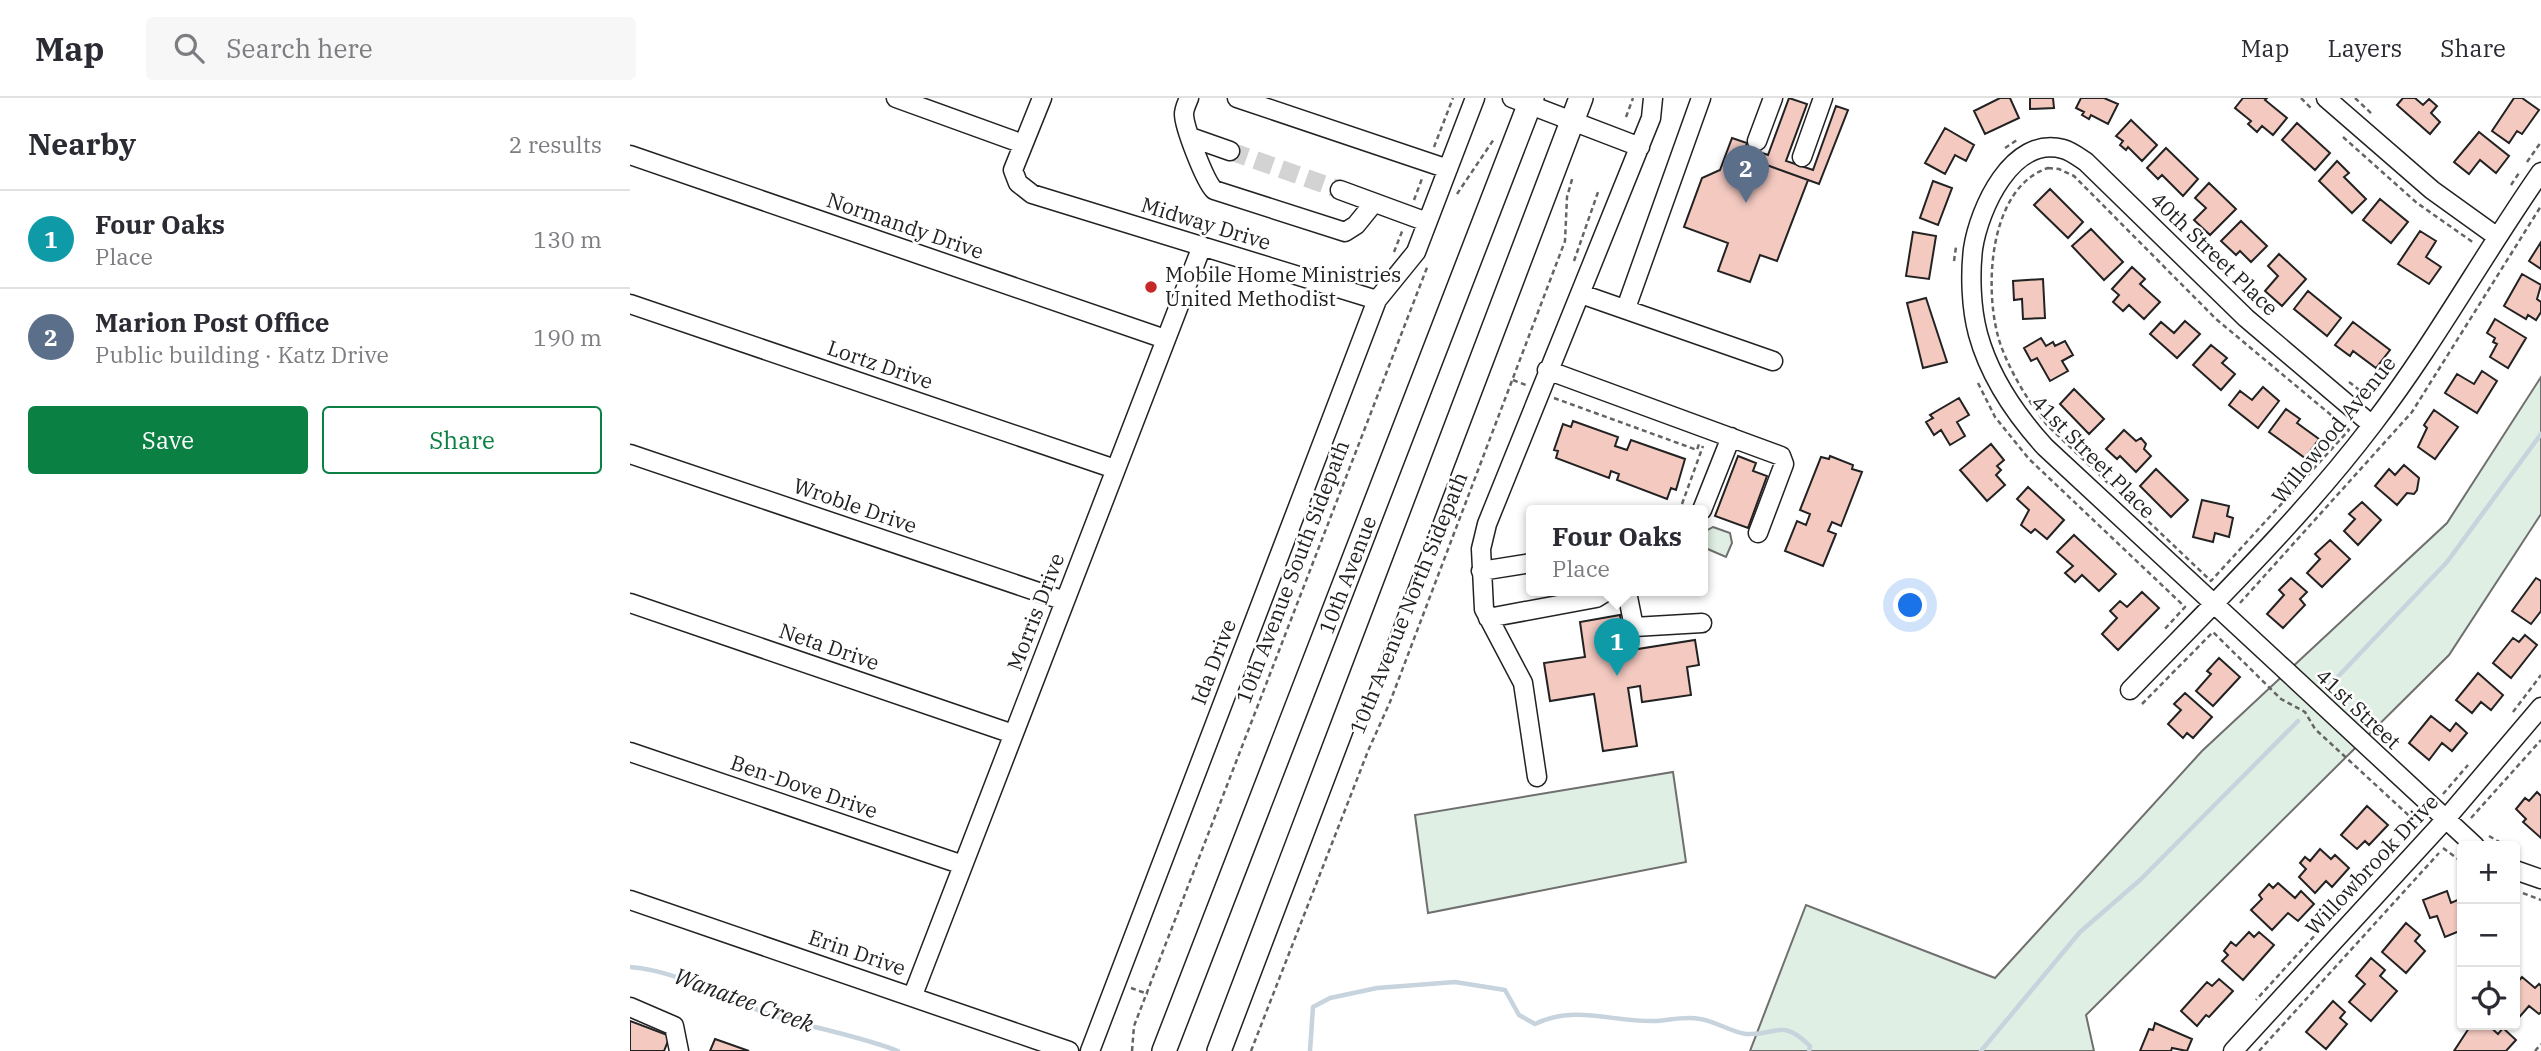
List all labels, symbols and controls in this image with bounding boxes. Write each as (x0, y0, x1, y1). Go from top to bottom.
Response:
search box (146, 17, 636, 80)
text: Map (35, 27, 104, 70)
icon: search (170, 29, 208, 67)
text: Search here (226, 31, 373, 65)
text: Map (2241, 32, 2289, 64)
text: Layers (2327, 32, 2402, 64)
text: Share (2440, 32, 2506, 64)
text: Nearby (28, 124, 136, 163)
text: 2 results (509, 129, 602, 159)
pin: 2 (1723, 145, 1769, 203)
street label: Normandy Drive (823, 185, 987, 265)
street label: 40th Street Place (2145, 185, 2285, 321)
street label: Midway Drive (1138, 190, 1275, 256)
text: Four Oaks (95, 207, 225, 241)
text: 1 (44, 224, 58, 254)
text: 130 m (533, 224, 602, 254)
text: Place (95, 241, 153, 271)
place label: Mobile Home Ministries United Methodist (1165, 260, 1401, 312)
marker: Mobile Home Ministries United Methodist (1143, 279, 1159, 295)
text: Marion Post Office (95, 305, 329, 339)
text: 2 (44, 322, 58, 352)
text: 190 m (533, 322, 602, 352)
street label: Lortz Drive (824, 333, 937, 395)
text: Public building · Katz Drive (95, 339, 389, 369)
street label: Willowood Avenue (2265, 350, 2402, 509)
street label: 41st Street Place (2026, 388, 2162, 524)
button: Save (28, 406, 308, 474)
button: Share (322, 406, 602, 474)
street label: 10th Avenue South Sidepath (1231, 437, 1355, 707)
street label: 10th Avenue North Sidepath (1343, 468, 1474, 738)
street label: Wroble Drive (790, 471, 921, 539)
popup (1526, 505, 1708, 596)
street label: 10th Avenue (1314, 512, 1382, 638)
text: Four Oaks (1552, 519, 1682, 553)
street label: Morris Drive (1000, 549, 1070, 674)
text: Place (1552, 553, 1610, 583)
your location (1893, 588, 1927, 622)
street label: Ida Drive (1184, 615, 1242, 708)
street label: Neta Drive (775, 616, 883, 676)
pin: 1 (1594, 618, 1640, 676)
street label: 41st Street (2310, 662, 2407, 755)
street label: Ben-Dove Drive (727, 748, 881, 824)
street label: Willowbrook Drive (2299, 788, 2444, 941)
map controls (2457, 841, 2520, 1030)
button: + (2457, 841, 2520, 904)
button: − (2457, 904, 2520, 967)
street label: Erin Drive (805, 922, 909, 982)
water label: Wanatee Creek (670, 960, 819, 1039)
button: locate (2457, 967, 2520, 1030)

